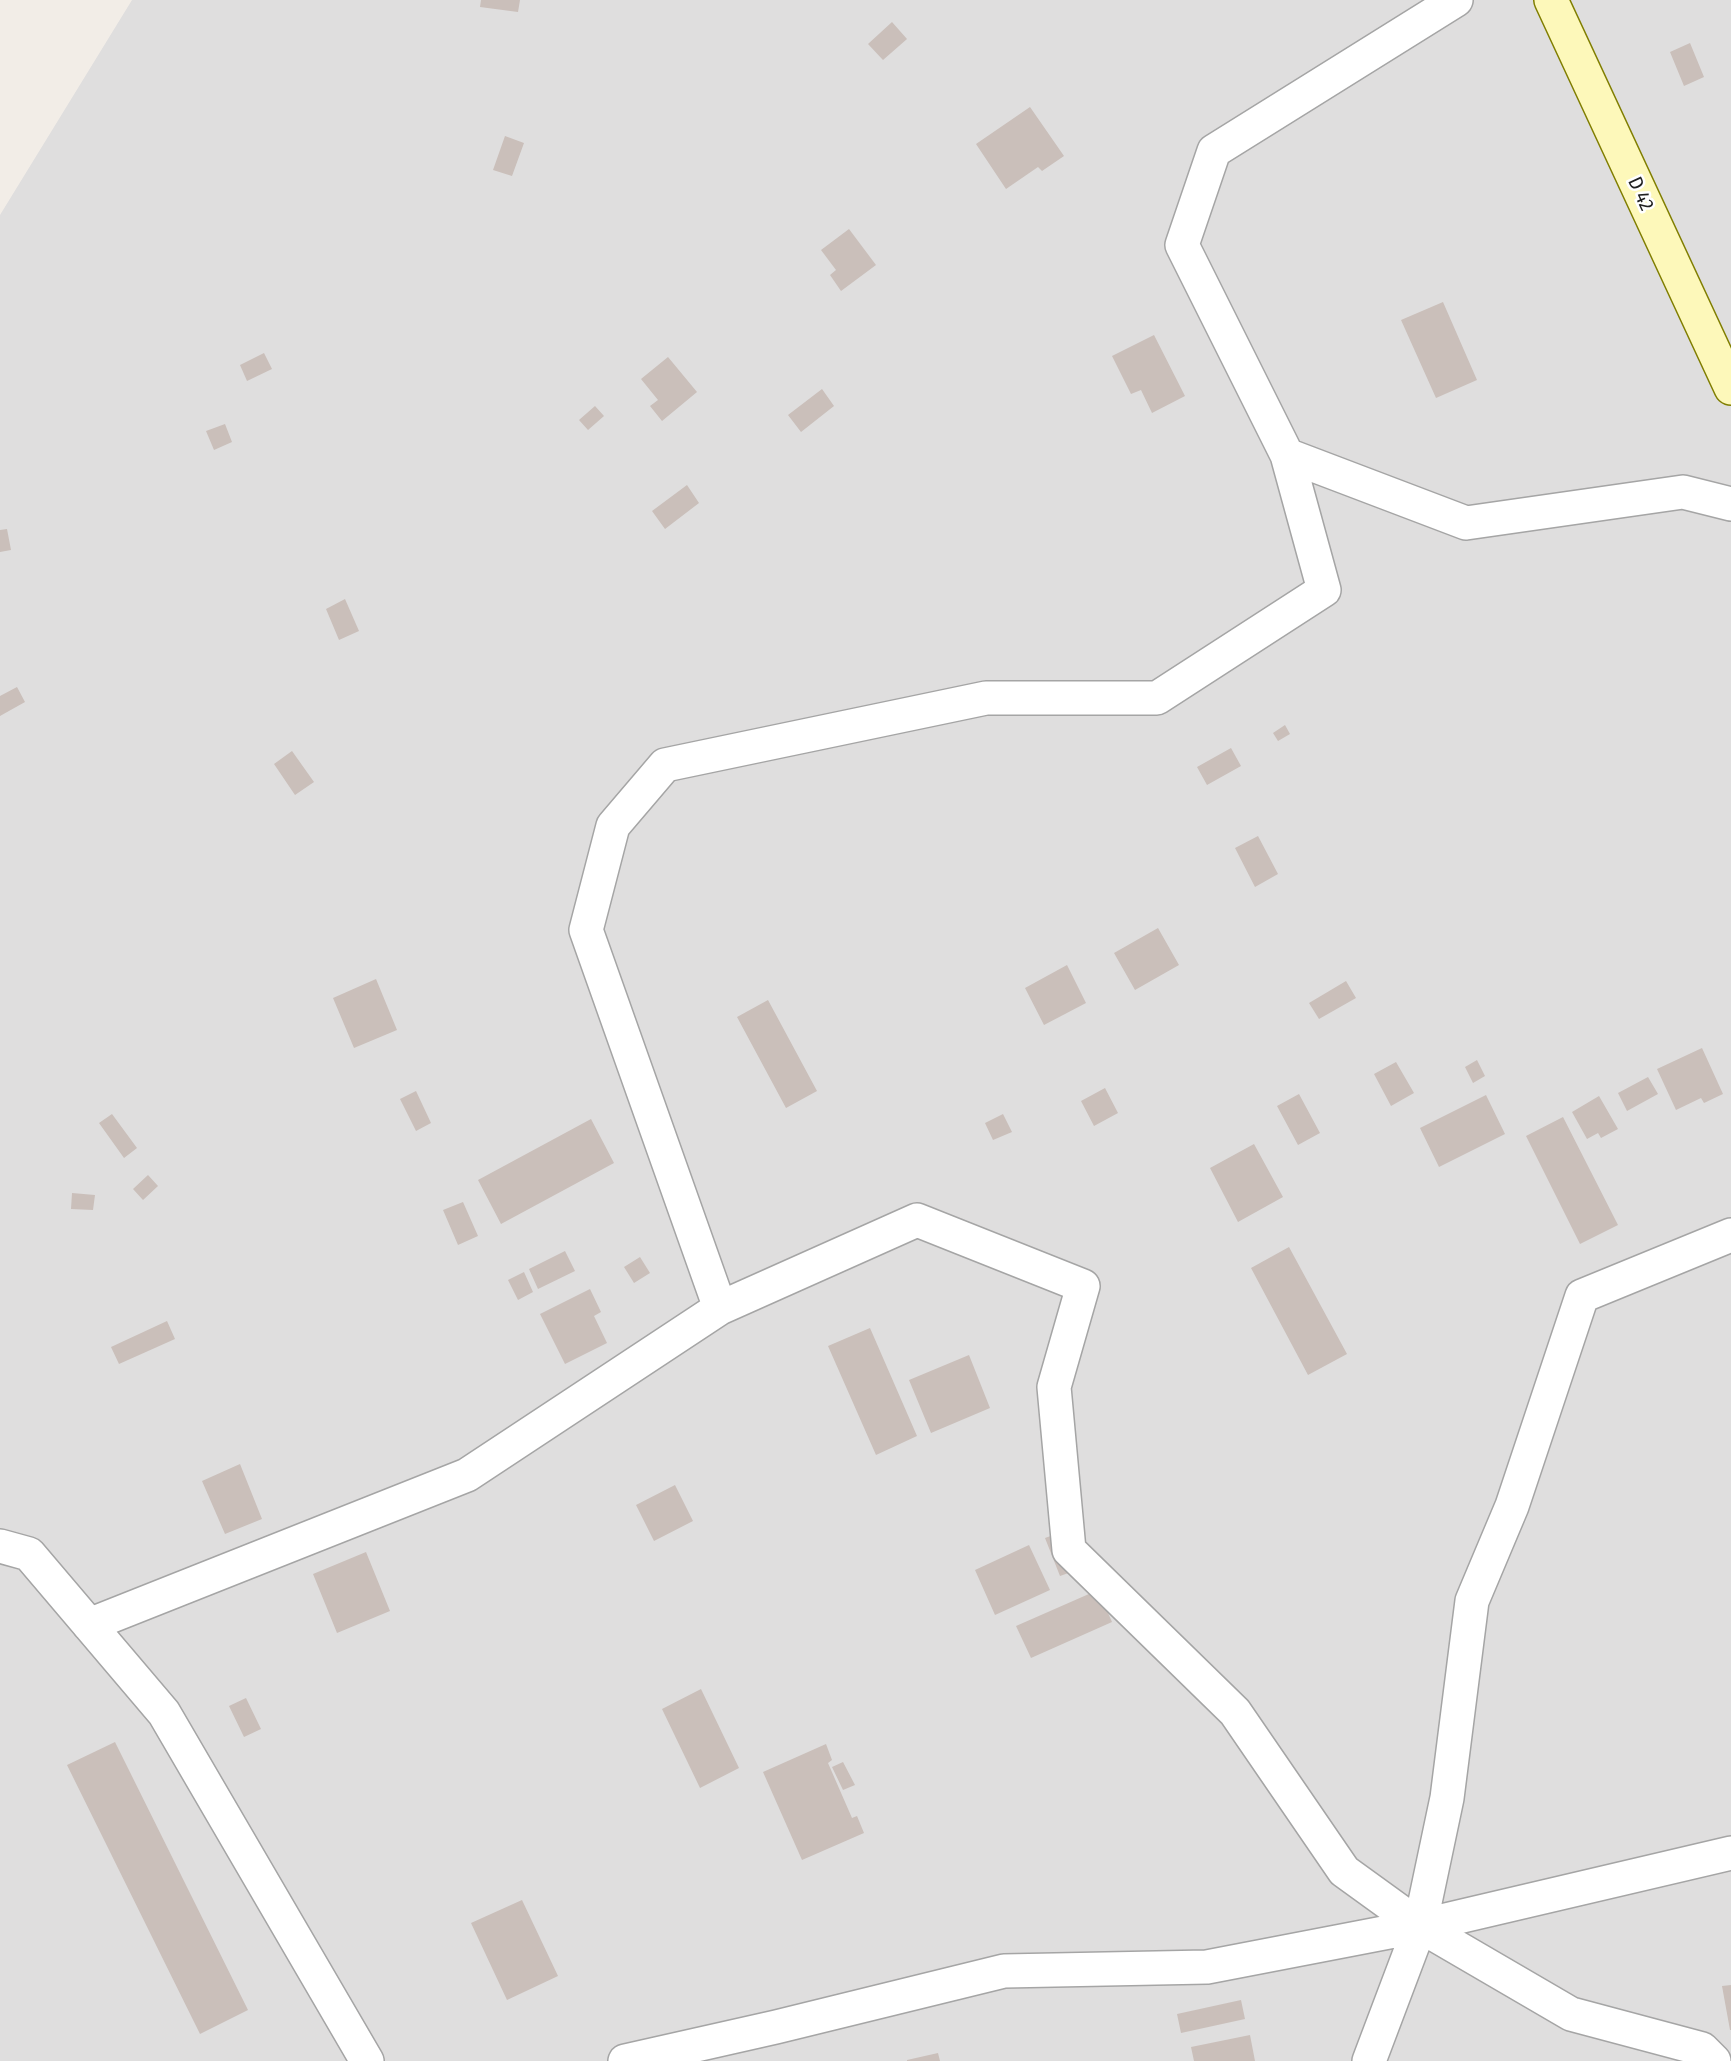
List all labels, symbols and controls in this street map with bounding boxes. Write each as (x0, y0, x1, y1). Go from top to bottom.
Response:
street label: D 42 (1622, 173, 1658, 215)

